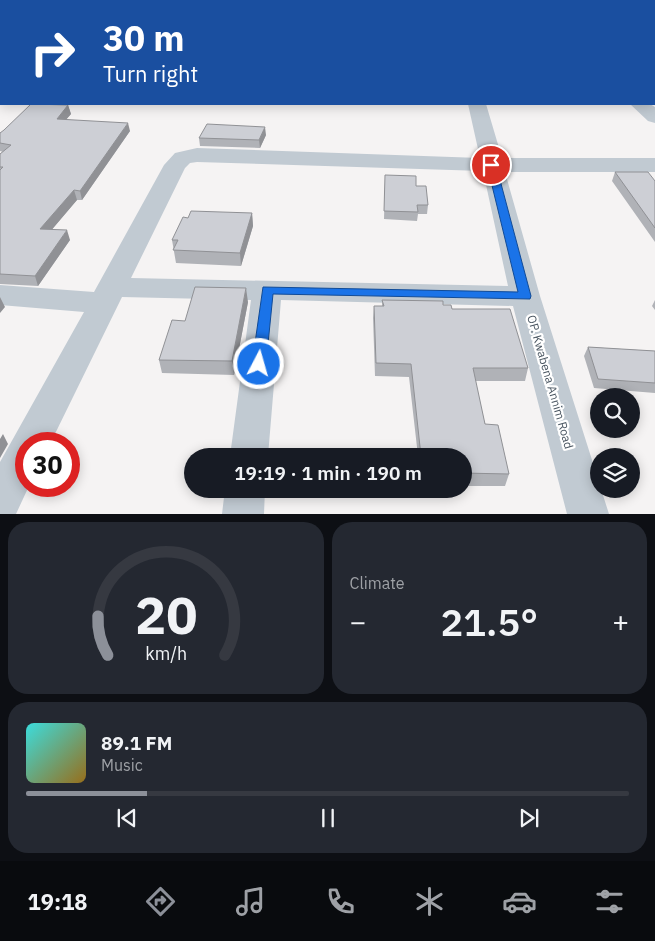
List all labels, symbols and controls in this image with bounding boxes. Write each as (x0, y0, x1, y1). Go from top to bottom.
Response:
text: 30 m (103, 15, 185, 61)
icon: right (20, 20, 85, 85)
text: Turn right (103, 59, 198, 88)
pin (470, 144, 512, 186)
icon: arrive (477, 151, 505, 179)
street label: OP. Kwabena Annim Road (524, 313, 577, 450)
position arrow (232, 337, 284, 389)
map controls (590, 388, 640, 498)
button: search (590, 388, 640, 438)
speed limit sign: 30 (15, 432, 80, 497)
button: layers (590, 448, 640, 498)
text: 19:19 · 1 min · 190 m (234, 461, 422, 485)
text: Climate (350, 573, 405, 593)
text: 20 (135, 581, 197, 648)
text: 21.5° (440, 597, 538, 646)
text: − (350, 603, 366, 640)
text: + (612, 603, 629, 640)
text: km/h (145, 642, 187, 665)
text: 89.1 FM (101, 731, 172, 755)
text: Music (101, 755, 143, 775)
icon: previous (113, 804, 141, 832)
icon: pause (314, 804, 342, 832)
icon: next (515, 804, 543, 832)
icon: directions (143, 884, 178, 919)
icon: music (233, 884, 268, 919)
icon: phone (323, 884, 358, 919)
icon: climate (412, 884, 447, 919)
icon: car (502, 884, 537, 919)
icon: filters (592, 884, 627, 919)
text: 19:18 (27, 887, 88, 916)

